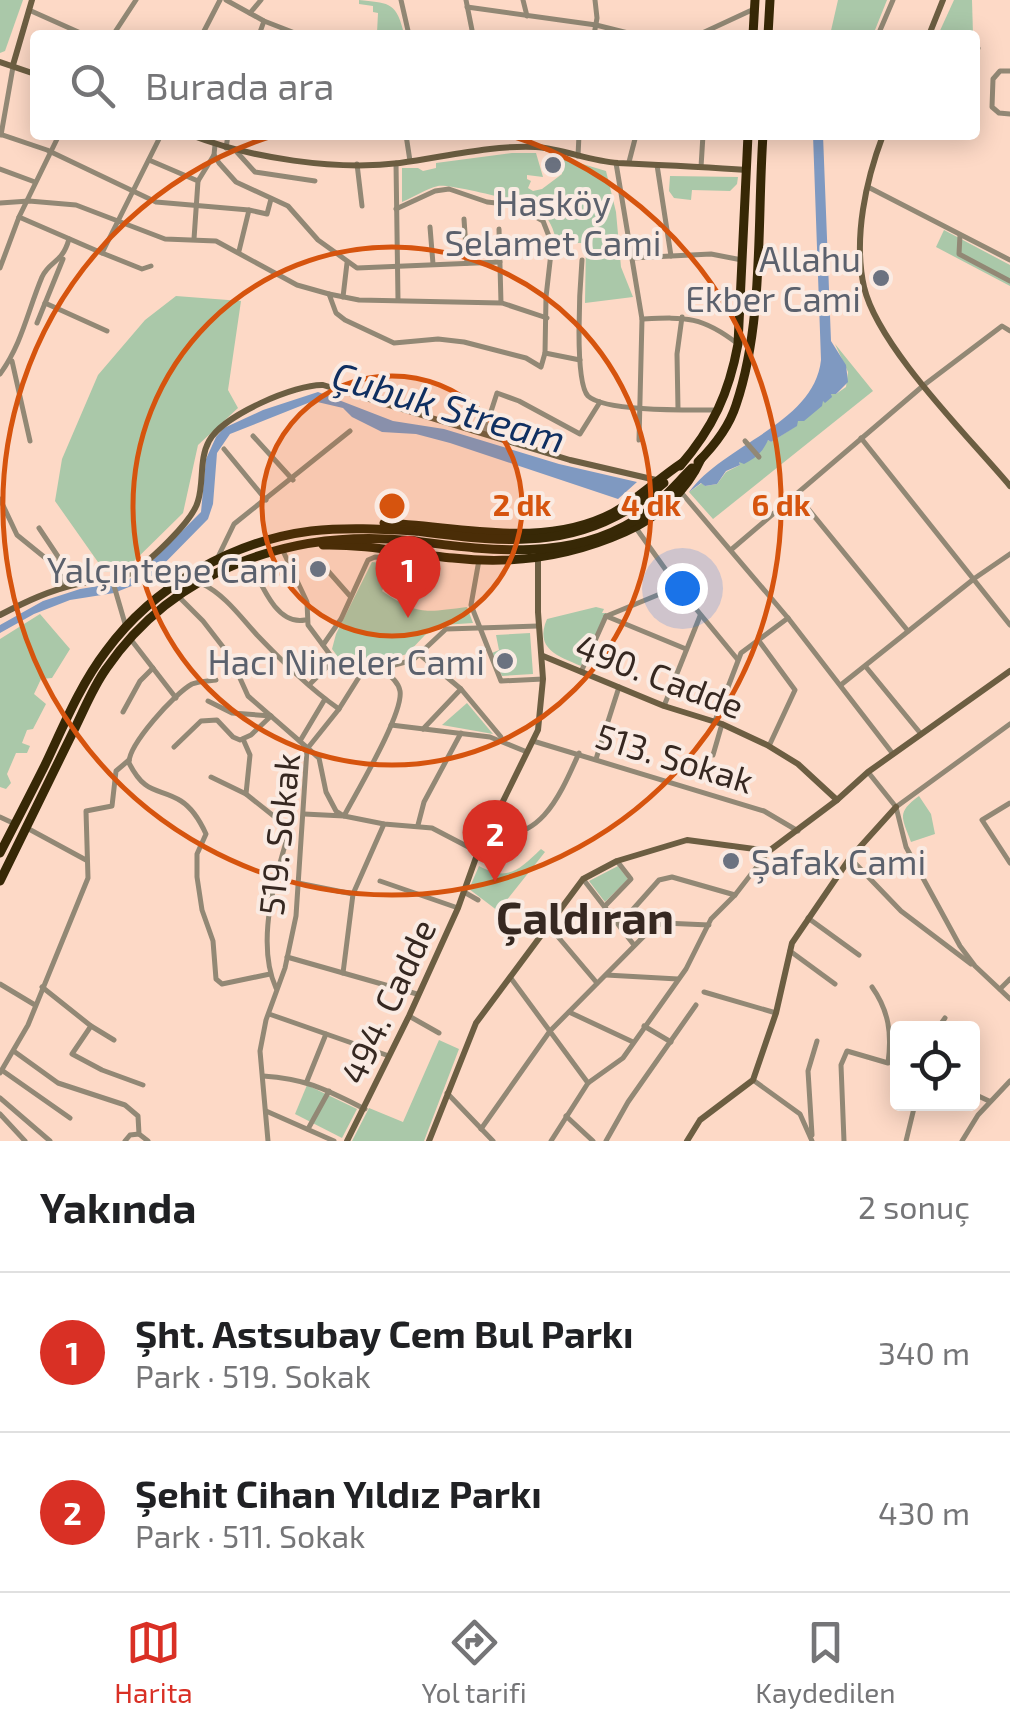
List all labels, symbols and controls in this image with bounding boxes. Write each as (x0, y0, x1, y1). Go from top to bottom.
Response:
search box (30, 30, 980, 140)
icon: search (65, 58, 120, 113)
text: Burada ara (145, 62, 334, 108)
marker: Hasköy Selamet Cami (542, 154, 564, 176)
place label: Hasköy Selamet Cami (444, 181, 662, 263)
place label: Allahu Ekber Cami (685, 237, 861, 319)
marker: Allahu Ekber Cami (870, 267, 892, 289)
water label: Çubuk Stream (327, 351, 571, 462)
text: 2 dk (493, 486, 552, 522)
text: 4 dk (621, 486, 681, 522)
text: 6 dk (752, 486, 811, 522)
centre of rings (374, 488, 410, 524)
pin: 1 (376, 536, 440, 618)
place label: Yalçıntepe Cami (47, 548, 298, 592)
marker: Yalçıntepe Cami (307, 558, 329, 580)
your location (657, 563, 708, 614)
street label: 490. Cadde (570, 624, 750, 726)
place label: Hacı Nineler Cami (207, 640, 485, 682)
marker: Hacı Nineler Cami (494, 650, 516, 672)
street label: 513. Sokak (591, 713, 759, 801)
street label: 519. Sokak (249, 751, 307, 917)
pin: 2 (462, 800, 528, 882)
place label: Şafak Cami (751, 840, 926, 884)
marker: Şafak Cami (720, 850, 742, 872)
district label: Çaldıran (496, 889, 674, 947)
street label: 494. Cadde (331, 912, 443, 1090)
map controls (890, 1021, 980, 1111)
button: locate (890, 1021, 980, 1111)
text: Yakında (40, 1181, 196, 1231)
text: 2 sonuç (858, 1187, 970, 1225)
text: Şht. Astsubay Cem Bul Parkı (135, 1310, 634, 1356)
text: 1 (66, 1333, 79, 1371)
text: 340 m (878, 1333, 970, 1371)
text: Park · 519. Sokak (135, 1356, 371, 1394)
text: Şehit Cihan Yıldız Parkı (135, 1470, 542, 1516)
text: 2 (63, 1493, 82, 1531)
text: 430 m (878, 1493, 970, 1531)
text: Park · 511. Sokak (135, 1516, 365, 1554)
tab: Harita (114, 1615, 193, 1709)
tab: Yol tarifi (421, 1615, 527, 1709)
tab: Kaydedilen (755, 1615, 896, 1709)

